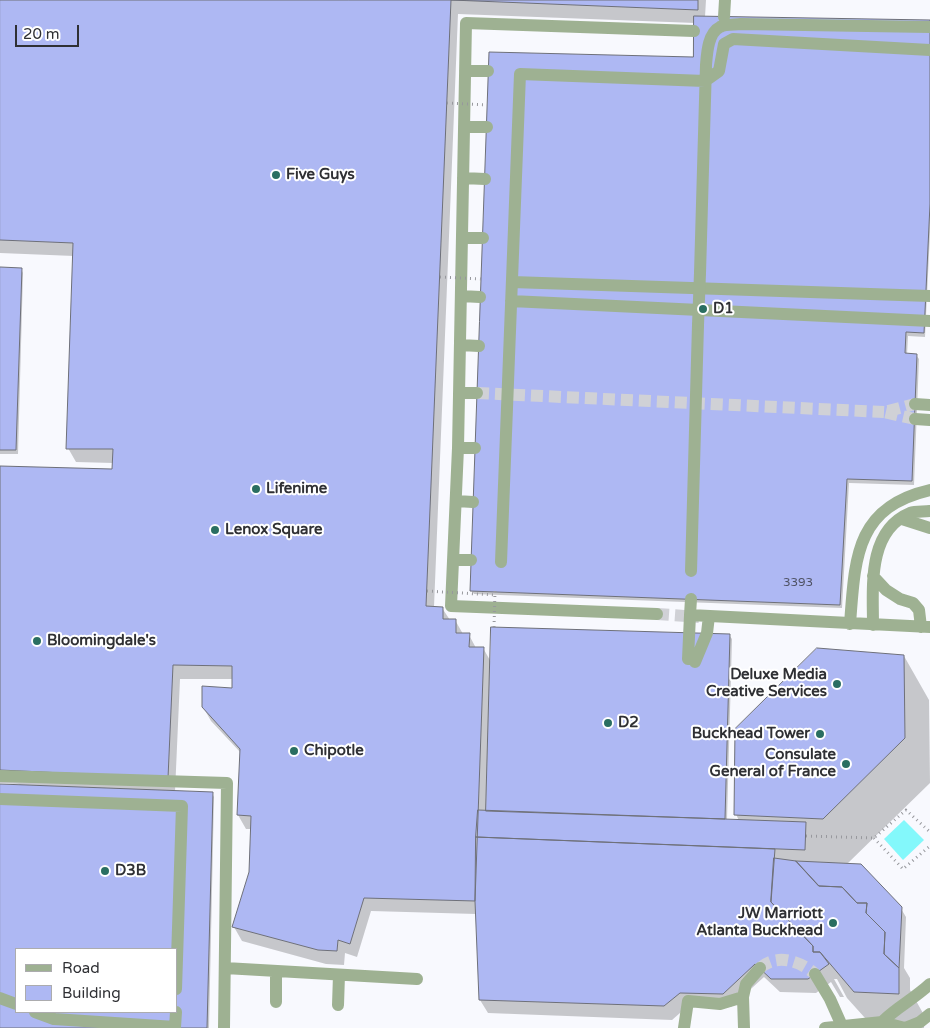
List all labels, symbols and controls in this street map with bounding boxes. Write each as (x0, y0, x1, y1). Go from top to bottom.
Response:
scale bar (18, 15, 81, 47)
text: 20 m (23, 25, 60, 43)
place label: Five Guys (286, 166, 355, 184)
marker: Five Guys (270, 169, 282, 181)
place label: D1 (713, 300, 734, 318)
marker: D1 (697, 303, 709, 315)
place label: Lifenime (266, 480, 327, 498)
marker: Lifenime (250, 483, 262, 495)
place label: Lenox Square (225, 521, 322, 539)
marker: Lenox Square (209, 524, 221, 536)
house number: 3393 (783, 576, 813, 590)
place label: Bloomingdale's (47, 632, 156, 650)
marker: Bloomingdale's (31, 635, 43, 647)
place label: Deluxe Media Creative Services (706, 666, 827, 701)
marker: Deluxe Media Creative Services (831, 678, 843, 690)
place label: D2 (618, 714, 639, 732)
marker: D2 (602, 717, 614, 729)
place label: Buckhead Tower (692, 725, 810, 743)
marker: Buckhead Tower (814, 728, 826, 740)
place label: Chipotle (304, 742, 364, 760)
marker: Chipotle (288, 745, 300, 757)
place label: Consulate General of France (710, 746, 836, 781)
marker: Consulate General of France (840, 758, 852, 770)
place label: D3B (115, 862, 146, 880)
marker: D3B (99, 865, 111, 877)
place label: JW Marriott Atlanta Buckhead (696, 905, 823, 940)
marker: JW Marriott Atlanta Buckhead (827, 917, 839, 929)
legend (15, 948, 178, 1013)
text: Road (62, 959, 100, 977)
text: Building (62, 984, 121, 1002)

